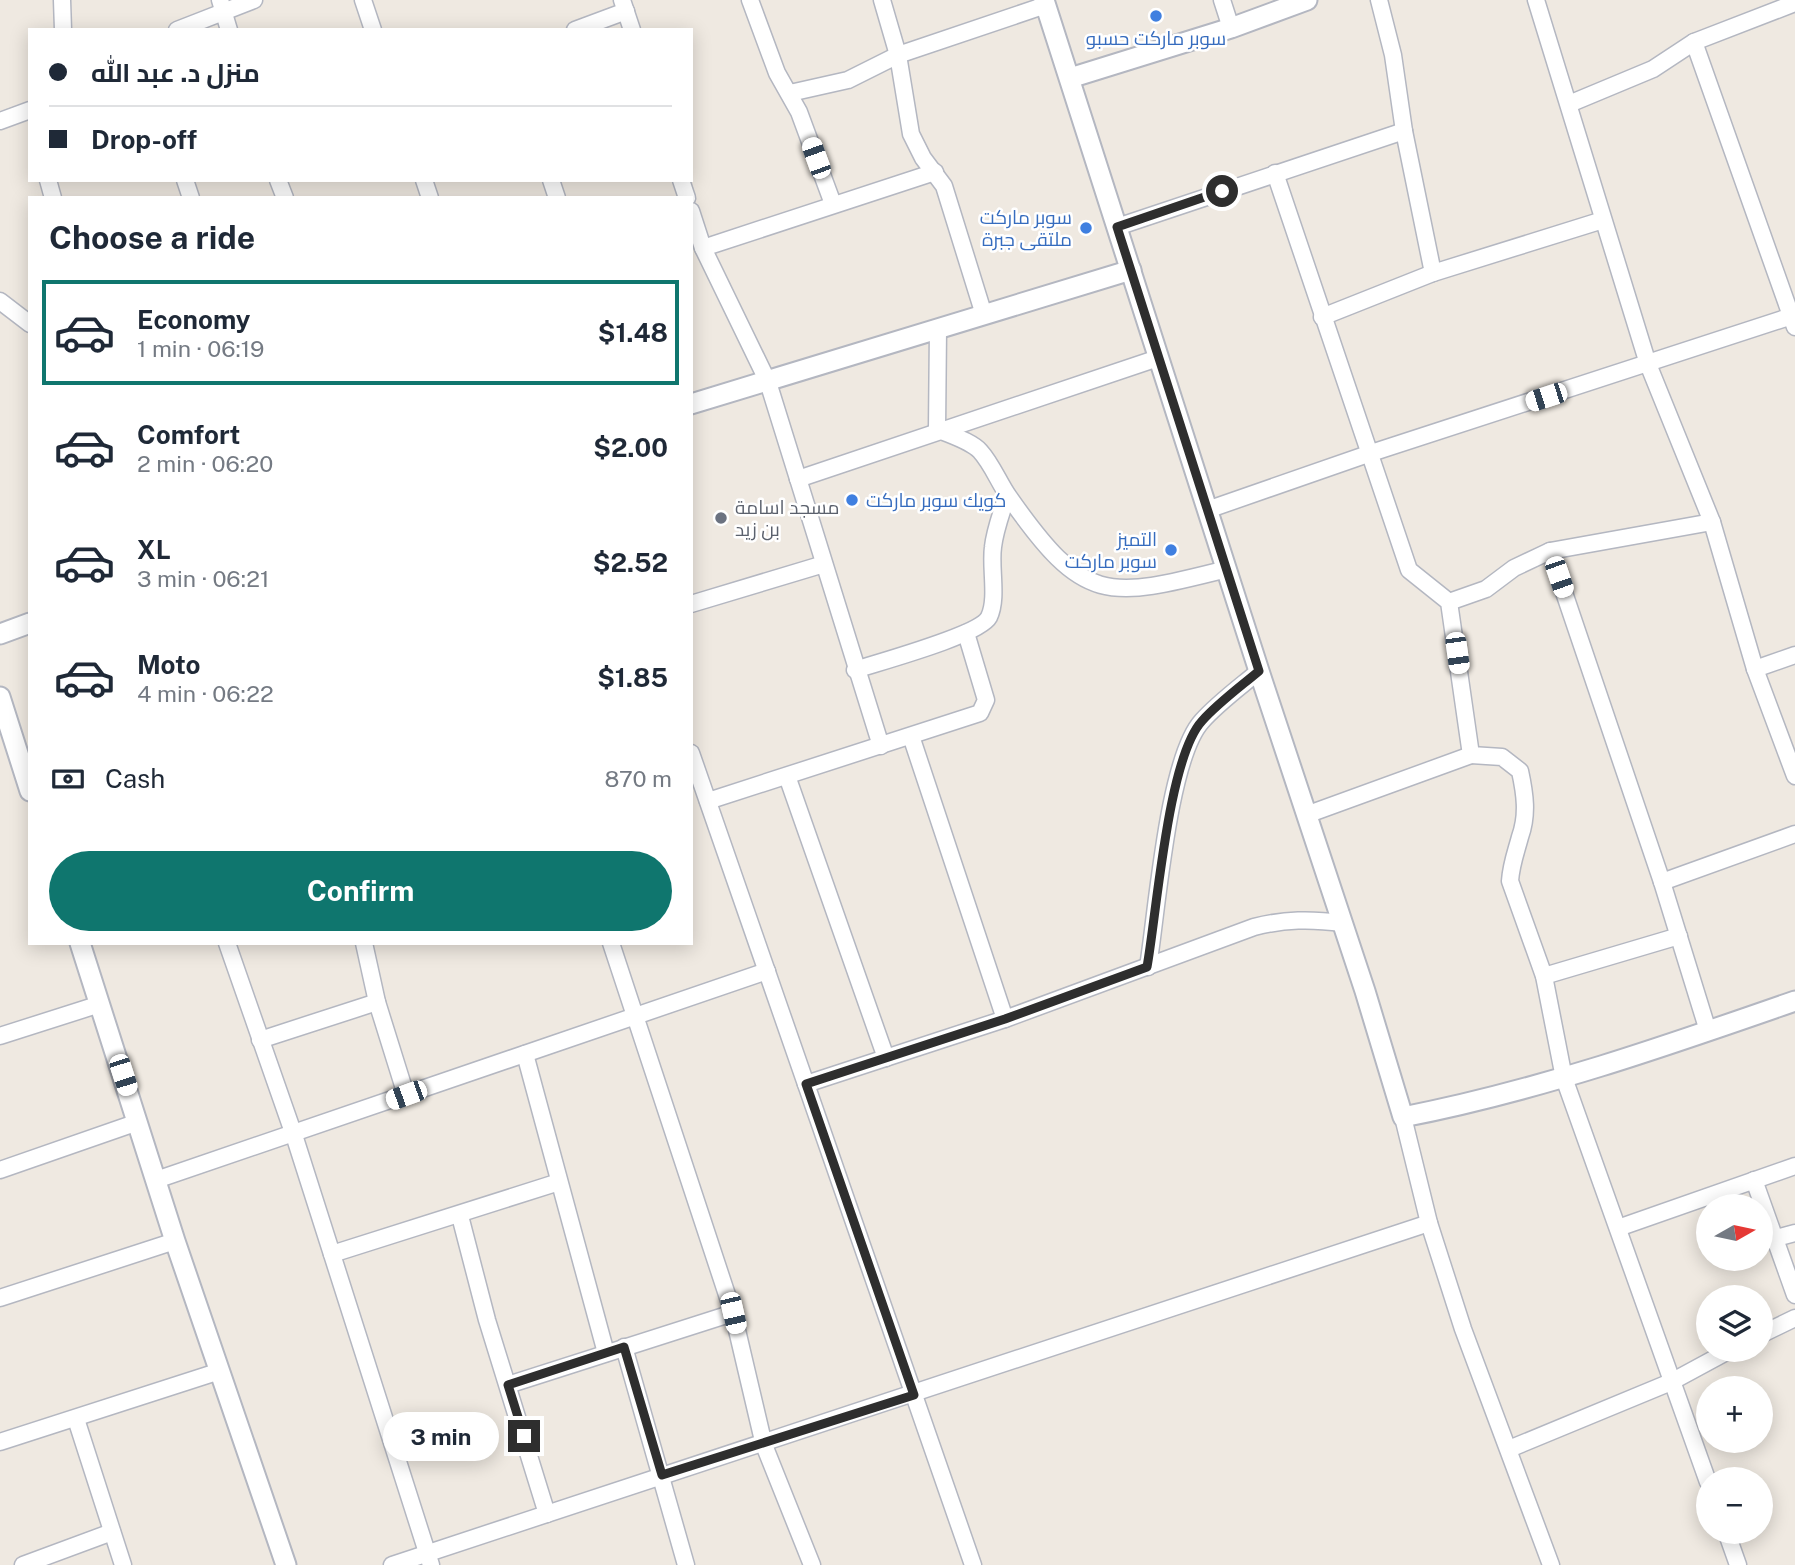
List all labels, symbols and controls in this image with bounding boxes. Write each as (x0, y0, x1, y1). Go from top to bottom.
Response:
marker: سوبر ماركت حسبو (1148, 8, 1164, 24)
place label: سوبر ماركت حسبو (1086, 27, 1226, 50)
text: منزل د. عبد الله (91, 57, 260, 88)
text: Drop-off (91, 124, 197, 155)
car (799, 135, 834, 181)
route start (1206, 175, 1238, 207)
place label: سوبر ماركت ملتقى جبرة (980, 206, 1072, 251)
text: Choose a ride (49, 219, 255, 256)
marker: سوبر ماركت ملتقى جبرة (1078, 220, 1094, 236)
icon: car (53, 301, 116, 364)
text: Economy (137, 304, 250, 335)
text: $1.48 (598, 317, 668, 348)
text: 1 min · 06:19 (137, 335, 264, 362)
car (1523, 381, 1570, 413)
icon: car (53, 416, 116, 479)
text: Comfort (137, 419, 240, 450)
text: $2.00 (593, 432, 668, 463)
text: 2 min · 06:20 (137, 450, 273, 477)
place label: كويك سوبر ماركت (866, 489, 1006, 512)
marker: كويك سوبر ماركت (844, 492, 860, 508)
place label: مسجد اسامة بن زيد (735, 496, 839, 541)
marker: مسجد اسامة بن زيد (713, 510, 729, 526)
place label: التميز سوبر ماركت (1065, 528, 1157, 573)
icon: car (53, 531, 116, 594)
text: XL (137, 534, 171, 565)
marker: التميز سوبر ماركت (1163, 542, 1179, 558)
text: $2.52 (593, 547, 668, 578)
car (1543, 554, 1576, 600)
text: 3 min · 06:21 (137, 565, 269, 592)
car (1444, 631, 1471, 675)
icon: car (53, 646, 116, 709)
text: Moto (137, 649, 200, 680)
text: $1.85 (597, 662, 668, 693)
text: 4 min · 06:22 (137, 680, 274, 707)
icon: cash (49, 760, 87, 798)
text: Cash (105, 763, 165, 794)
text: 870 m (605, 765, 672, 792)
button: Confirm (49, 851, 672, 931)
car (107, 1052, 140, 1098)
car (383, 1078, 430, 1112)
north arrow (1696, 1194, 1773, 1270)
map controls (1696, 1194, 1773, 1544)
button: layers (1696, 1285, 1773, 1362)
car (719, 1290, 748, 1336)
button: + (1696, 1376, 1773, 1453)
callout: 3 min (384, 1412, 500, 1460)
route end (508, 1420, 540, 1452)
text: 3 min (411, 1423, 471, 1450)
button: − (1696, 1467, 1773, 1544)

